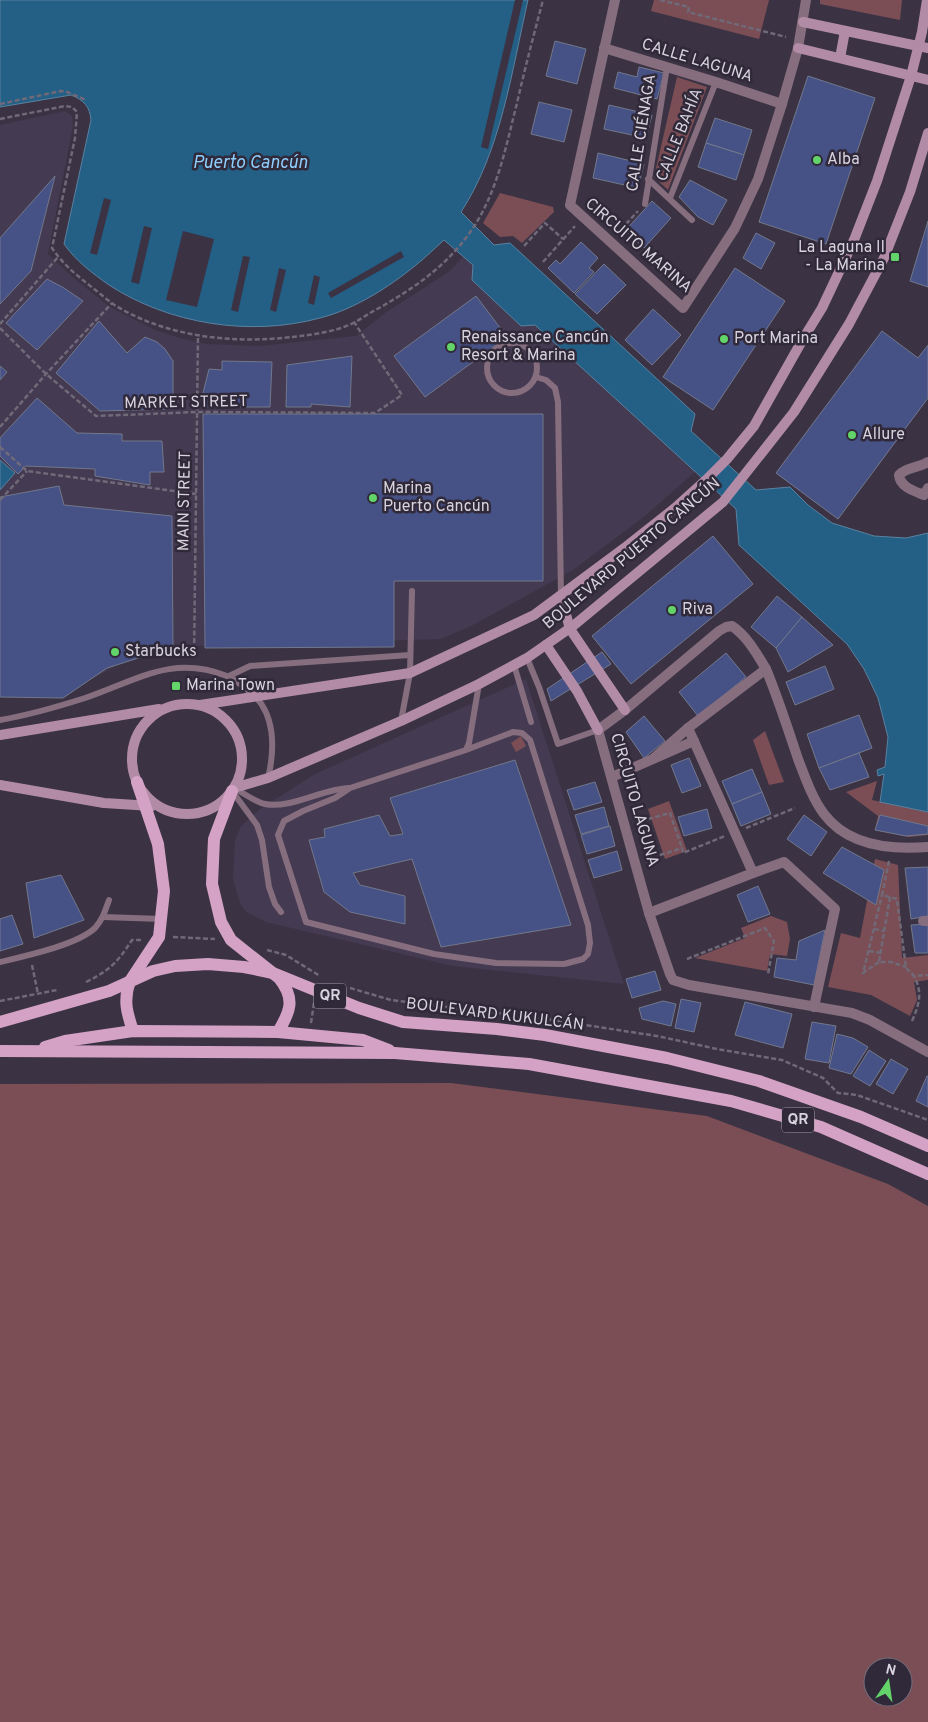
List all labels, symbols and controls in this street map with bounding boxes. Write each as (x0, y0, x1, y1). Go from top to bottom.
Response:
street label: CALLE LAGUNA (639, 35, 755, 87)
street label: CALLE CIÉNAGA (621, 72, 661, 193)
street label: CALLE BAHÍA (650, 85, 708, 184)
place label: Alba (827, 150, 860, 170)
water label: Puerto Cancún (192, 152, 308, 175)
marker: Alba (811, 154, 823, 166)
street label: CIRCUITO MARINA (580, 194, 696, 298)
place label: La Laguna II - La Marina (798, 238, 885, 276)
marker: La Laguna II - La Marina (889, 251, 901, 263)
place label: Renaissance Cancún Resort & Marina (461, 328, 609, 366)
place label: Port Marina (734, 329, 818, 349)
marker: Port Marina (718, 333, 730, 345)
marker: Renaissance Cancún Resort & Marina (445, 341, 457, 353)
street label: MARKET STREET (124, 392, 248, 414)
place label: Allure (862, 425, 905, 445)
marker: Allure (846, 429, 858, 441)
street label: MAIN STREET (174, 451, 196, 551)
street label: BOULEVARD PUERTO CANCÚN (538, 472, 725, 634)
place label: Marina Puerto Cancún (383, 479, 490, 517)
marker: Marina Puerto Cancún (367, 492, 379, 504)
place label: Riva (682, 600, 713, 620)
marker: Riva (666, 604, 678, 616)
place label: Starbucks (125, 642, 197, 662)
marker: Starbucks (109, 646, 121, 658)
place label: Marina Town (186, 676, 275, 696)
marker: Marina Town (170, 680, 182, 692)
street label: CIRCUITO LAGUNA (605, 731, 663, 869)
road number: QR (314, 984, 346, 1008)
street label: BOULEVARD KUKULCÁN (405, 992, 585, 1036)
road number: QR (782, 1108, 814, 1132)
north arrow (863, 1657, 913, 1707)
text: N (884, 1661, 897, 1680)

